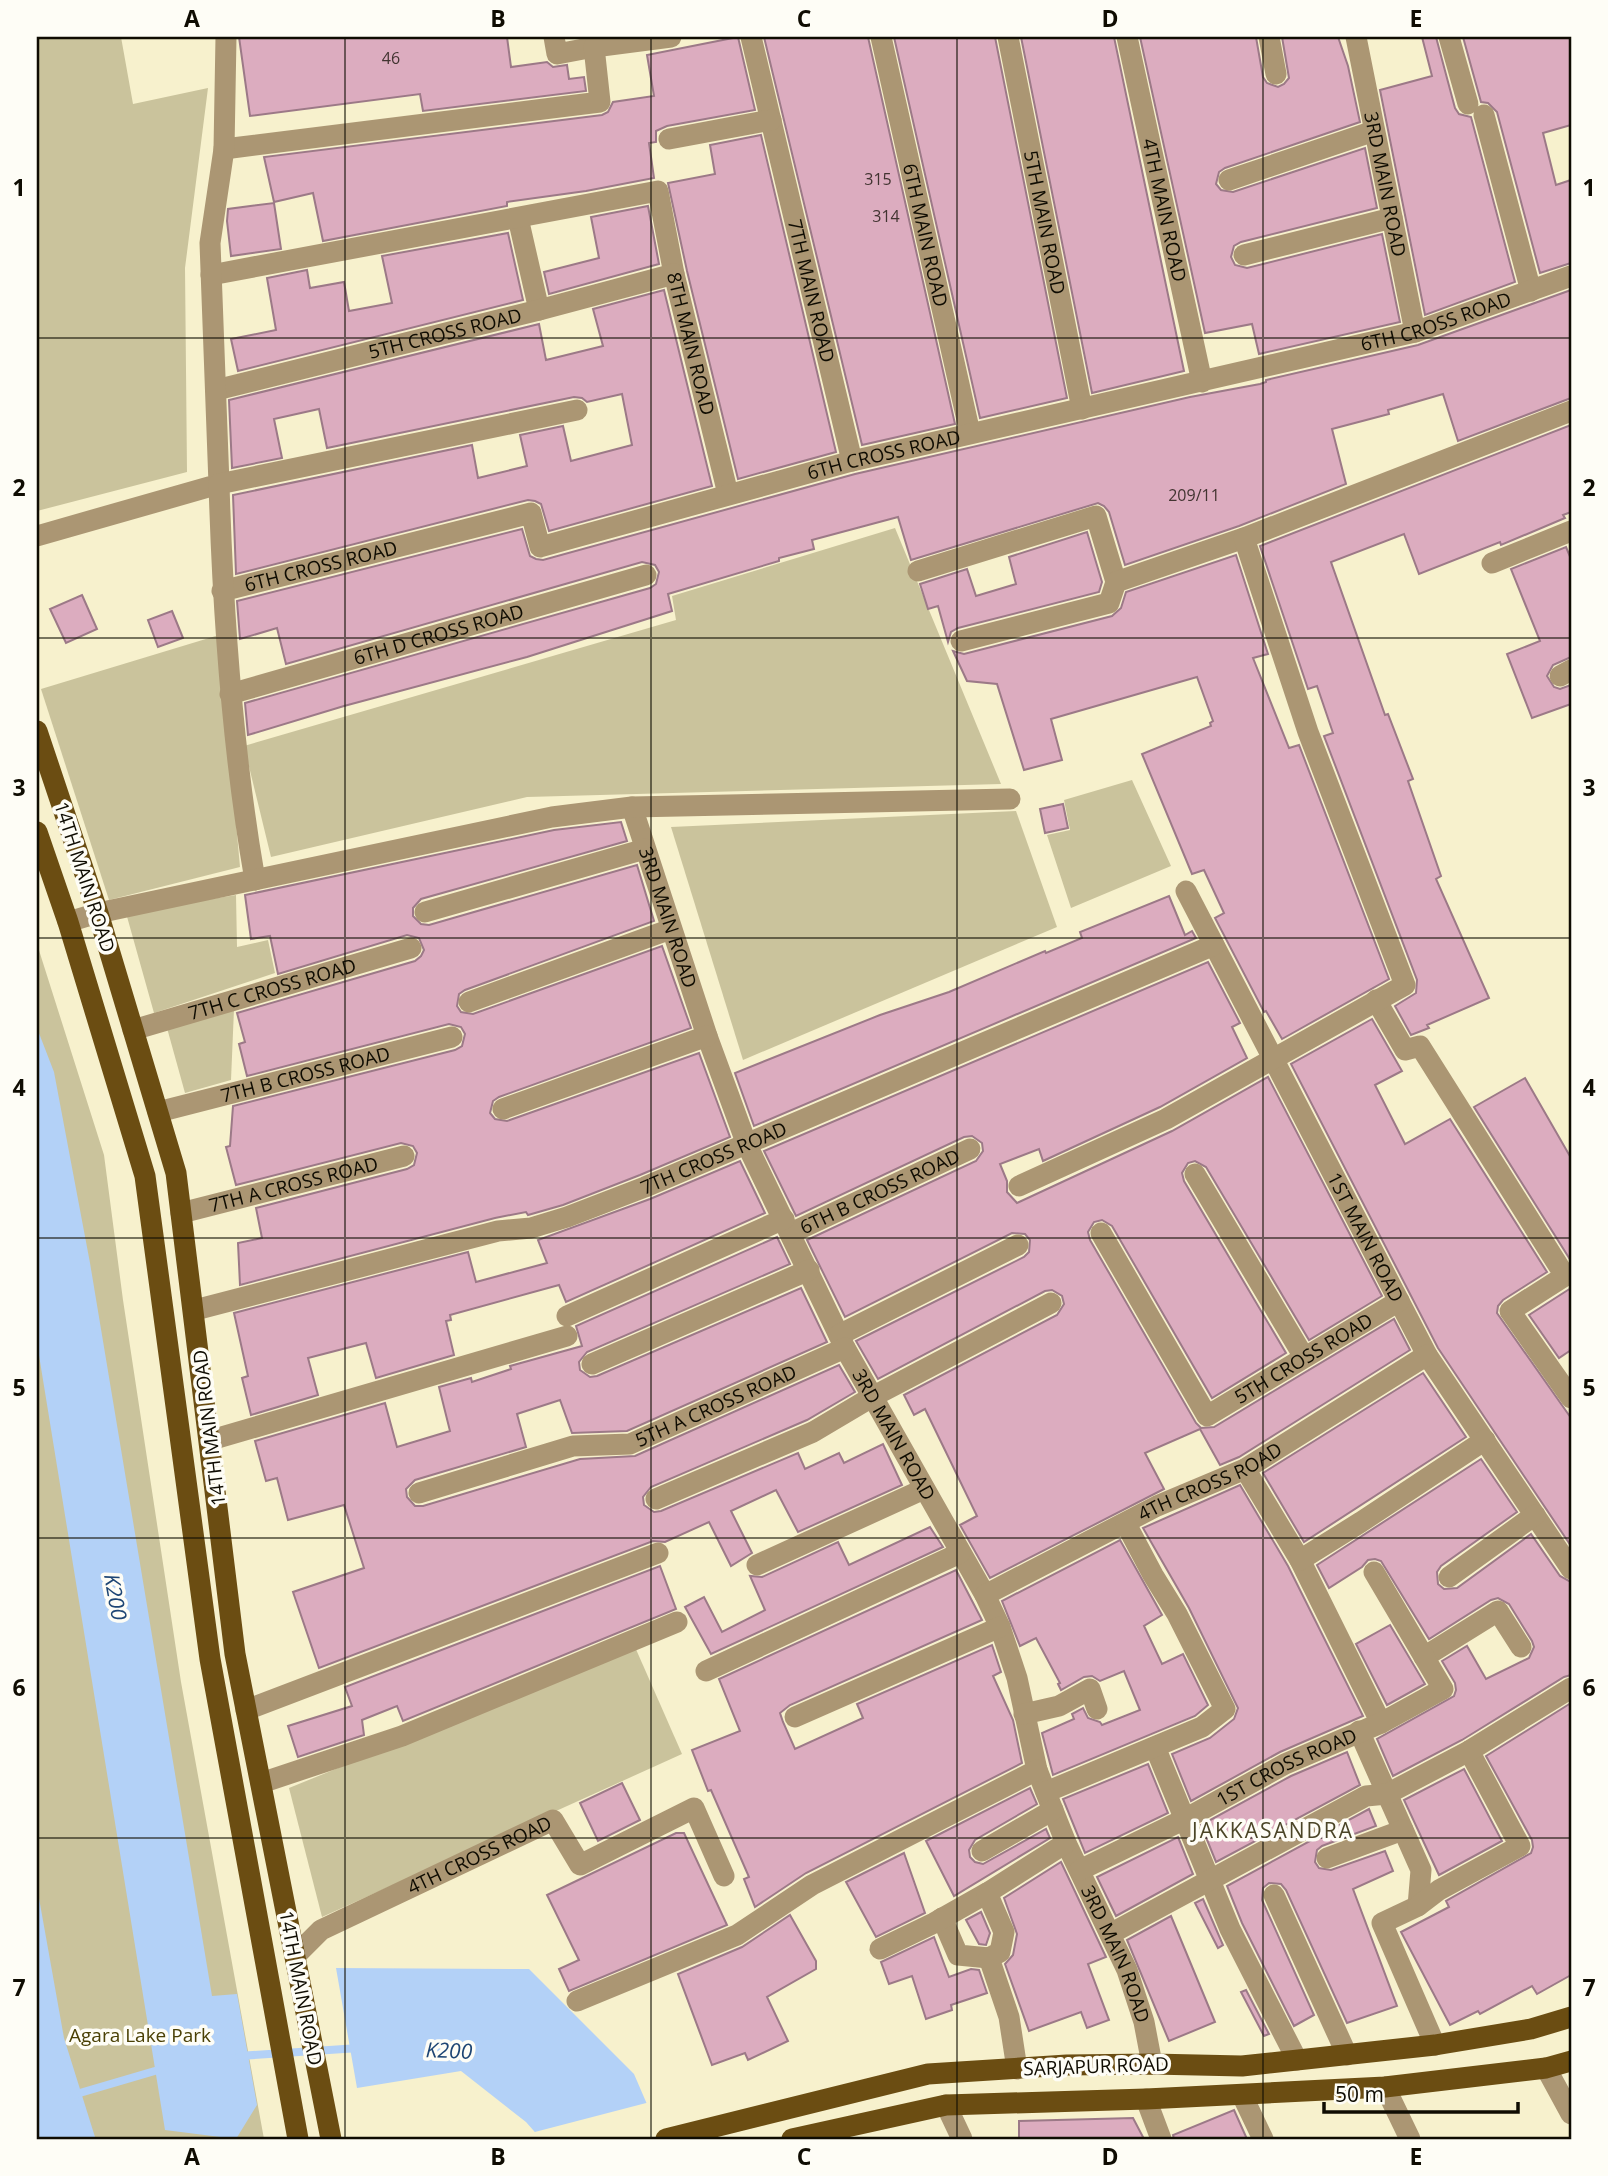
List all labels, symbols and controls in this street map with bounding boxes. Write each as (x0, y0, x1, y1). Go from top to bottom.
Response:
text: A (184, 2, 200, 34)
text: B (490, 2, 506, 34)
text: C (797, 2, 811, 34)
text: D (1101, 2, 1119, 34)
text: E (1410, 2, 1422, 34)
house number: 46 (382, 47, 400, 69)
street label: 3RD MAIN ROAD (1358, 109, 1413, 259)
street label: 4TH MAIN ROAD (1136, 136, 1193, 284)
street label: 5TH MAIN ROAD (1018, 148, 1072, 297)
street label: 6TH MAIN ROAD (897, 161, 954, 309)
house number: 315 (864, 168, 892, 190)
text: 1 (12, 171, 26, 203)
text: 1 (1582, 171, 1596, 203)
house number: 314 (872, 205, 900, 227)
street label: 7TH MAIN ROAD (782, 217, 841, 365)
street label: 8TH MAIN ROAD (661, 269, 721, 418)
street label: 6TH CROSS ROAD (1358, 286, 1515, 357)
street label: 5TH CROSS ROAD (366, 302, 524, 365)
street label: 6TH CROSS ROAD (804, 424, 963, 486)
text: 2 (12, 471, 26, 503)
text: 2 (1582, 471, 1596, 503)
house number: 209/11 (1168, 484, 1220, 506)
street label: 6TH CROSS ROAD (242, 534, 400, 598)
street label: 6TH D CROSS ROAD (351, 598, 527, 671)
text: 3 (12, 771, 26, 803)
text: 3 (1582, 771, 1596, 803)
street label: 14TH MAIN ROAD (48, 798, 122, 956)
street label: 3RD MAIN ROAD (633, 843, 703, 991)
street label: 7TH C CROSS ROAD (185, 952, 359, 1026)
street label: 7TH B CROSS ROAD (218, 1040, 393, 1109)
text: 4 (12, 1071, 26, 1103)
text: 4 (1582, 1071, 1596, 1103)
street label: 7TH CROSS ROAD (636, 1115, 791, 1200)
street label: 6TH B CROSS ROAD (795, 1143, 964, 1240)
street label: 7TH A CROSS ROAD (206, 1150, 381, 1218)
street label: 1ST MAIN ROAD (1321, 1168, 1410, 1306)
street label: 5TH CROSS ROAD (1230, 1307, 1378, 1410)
street label: 14TH MAIN ROAD (187, 1348, 231, 1508)
street label: 5TH A CROSS ROAD (631, 1358, 800, 1453)
street label: 3RD MAIN ROAD (846, 1364, 942, 1505)
text: 5 (12, 1371, 26, 1403)
text: 5 (1582, 1371, 1596, 1403)
street label: 4TH CROSS ROAD (1133, 1436, 1287, 1527)
water label: K200 (98, 1572, 134, 1623)
text: 6 (12, 1671, 26, 1703)
text: 6 (1582, 1671, 1596, 1703)
street label: 1ST CROSS ROAD (1212, 1722, 1361, 1812)
street label: 4TH CROSS ROAD (403, 1810, 556, 1900)
district label: JAKKASANDRA (1190, 1816, 1354, 1844)
street label: 3RD MAIN ROAD (1075, 1881, 1156, 2026)
street label: 14TH MAIN ROAD (273, 1908, 329, 2068)
text: 7 (12, 1971, 26, 2003)
text: 7 (1582, 1971, 1596, 2003)
park label: Agara Lake Park (69, 2022, 211, 2048)
water label: K200 (425, 2035, 473, 2065)
street label: SARJAPUR ROAD (1023, 2050, 1169, 2082)
scale bar (1324, 2071, 1519, 2115)
text: 50 m (1335, 2080, 1384, 2108)
text: A (184, 2140, 200, 2172)
text: B (490, 2140, 506, 2172)
text: C (797, 2140, 811, 2172)
text: D (1101, 2140, 1119, 2172)
text: E (1410, 2140, 1422, 2172)

